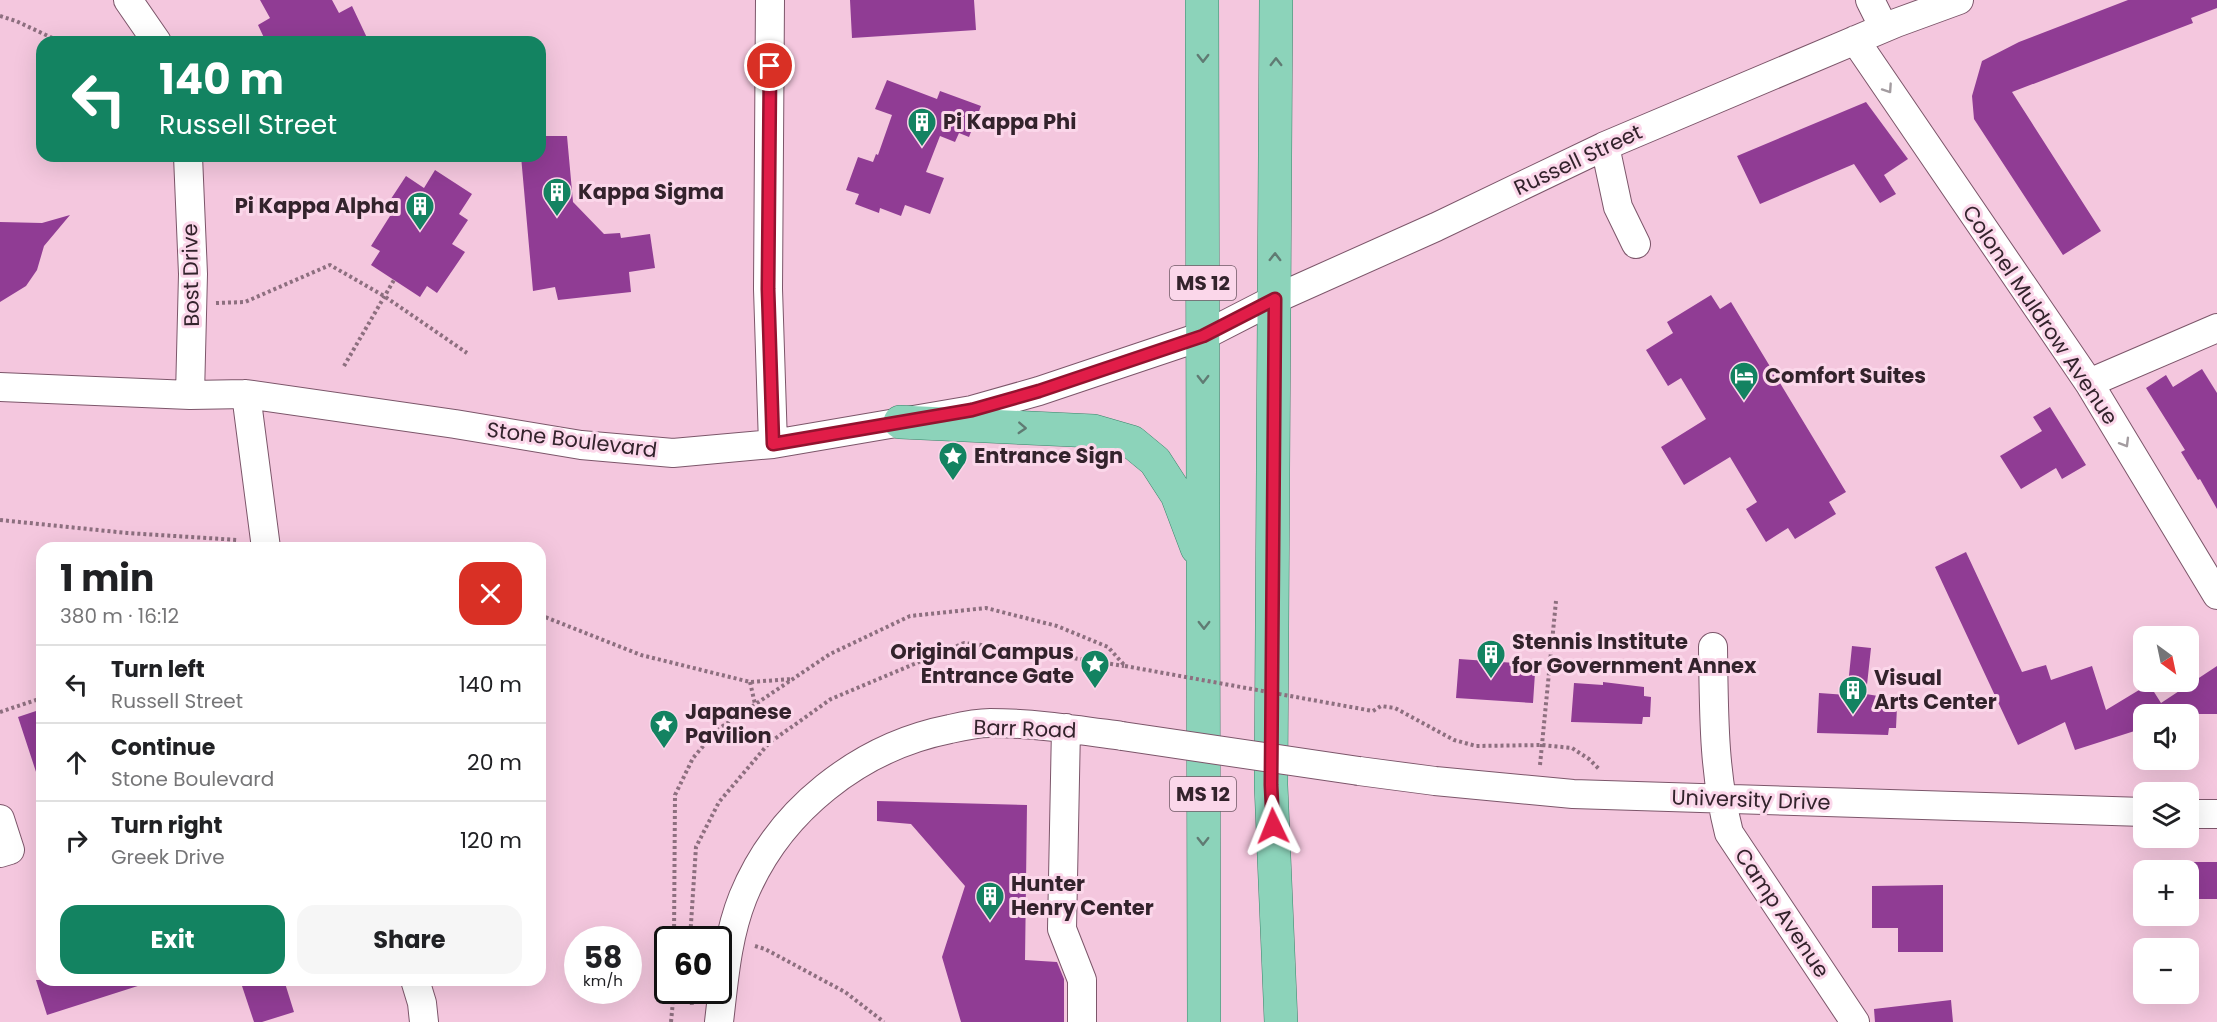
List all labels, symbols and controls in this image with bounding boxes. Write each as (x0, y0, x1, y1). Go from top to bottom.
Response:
pin (744, 40, 795, 91)
icon: arrive (753, 49, 786, 82)
text: 140 m (159, 50, 284, 109)
one-way arrow (1197, 54, 1209, 63)
one-way arrow (1270, 57, 1282, 66)
icon: left (60, 60, 138, 138)
one-way arrow (1881, 82, 1892, 93)
text: Russell Street (159, 106, 337, 143)
building icon: Pi Kappa Phi (906, 106, 938, 148)
place label: Pi Kappa Phi (943, 107, 1076, 136)
street label: Russell Street (1509, 117, 1647, 202)
building icon: Kappa Sigma (541, 176, 573, 218)
place label: Kappa Sigma (578, 177, 724, 206)
building icon: Pi Kappa Alpha (404, 190, 436, 232)
place label: Pi Kappa Alpha (235, 191, 399, 220)
street label: Colonel Muldrow Avenue (1956, 199, 2125, 430)
street label: Bost Drive (175, 223, 206, 327)
one-way arrow (1269, 252, 1281, 261)
road number: MS 12 (1170, 266, 1236, 300)
hotel icon: Comfort Suites (1728, 360, 1760, 402)
place label: Comfort Suites (1765, 361, 1926, 390)
one-way arrow (1197, 375, 1209, 384)
street label: Stone Boulevard (485, 415, 659, 464)
one-way arrow (1017, 421, 1026, 434)
one-way arrow (2117, 437, 2129, 447)
place icon: Entrance Sign (937, 440, 969, 482)
place label: Entrance Sign (974, 441, 1123, 470)
text: 1 min (60, 553, 154, 604)
button: close (459, 562, 522, 625)
text: 380 m · 16:12 (60, 602, 179, 630)
one-way arrow (1198, 621, 1210, 630)
north arrow (2133, 626, 2199, 692)
map controls (2133, 626, 2199, 1004)
place label: Stennis Institute for Government Annex (1512, 627, 1757, 680)
place label: Original Campus Entrance Gate (890, 637, 1074, 690)
building icon: Stennis Institute for Government Annex (1475, 638, 1507, 680)
place icon: Original Campus Entrance Gate (1079, 648, 1111, 690)
text: Turn left (111, 654, 205, 685)
place label: Visual Arts Center (1874, 663, 1997, 716)
icon: left (60, 668, 93, 701)
text: 140 m (459, 669, 522, 700)
building icon: Visual Arts Center (1837, 674, 1869, 716)
text: Russell Street (111, 687, 243, 715)
place label: Japanese Pavilion (685, 697, 792, 750)
button: sound (2133, 704, 2199, 770)
place icon: Japanese Pavilion (648, 708, 680, 750)
street label: Barr Road (973, 712, 1077, 745)
text: Continue (111, 732, 215, 763)
icon: ahead (60, 746, 93, 779)
text: 20 m (467, 747, 522, 778)
text: Stone Boulevard (111, 765, 274, 793)
road number: MS 12 (1170, 777, 1236, 811)
street label: University Drive (1671, 782, 1831, 817)
button: layers (2133, 782, 2199, 848)
position arrow (1241, 794, 1305, 858)
text: Turn right (111, 810, 222, 841)
icon: right (60, 824, 93, 857)
text: 120 m (460, 825, 522, 856)
one-way arrow (1197, 837, 1209, 846)
street label: Camp Avenue (1728, 842, 1837, 983)
text: Greek Drive (111, 843, 225, 871)
button: + (2133, 860, 2199, 926)
place label: Hunter Henry Center (1011, 869, 1154, 922)
building icon: Hunter Henry Center (974, 880, 1006, 922)
button: Exit (60, 905, 285, 974)
button: Share (297, 905, 522, 974)
speed limit sign: 60 (654, 926, 732, 1004)
text: 58 (584, 936, 622, 979)
button: − (2133, 938, 2199, 1004)
text: km/h (583, 970, 623, 991)

